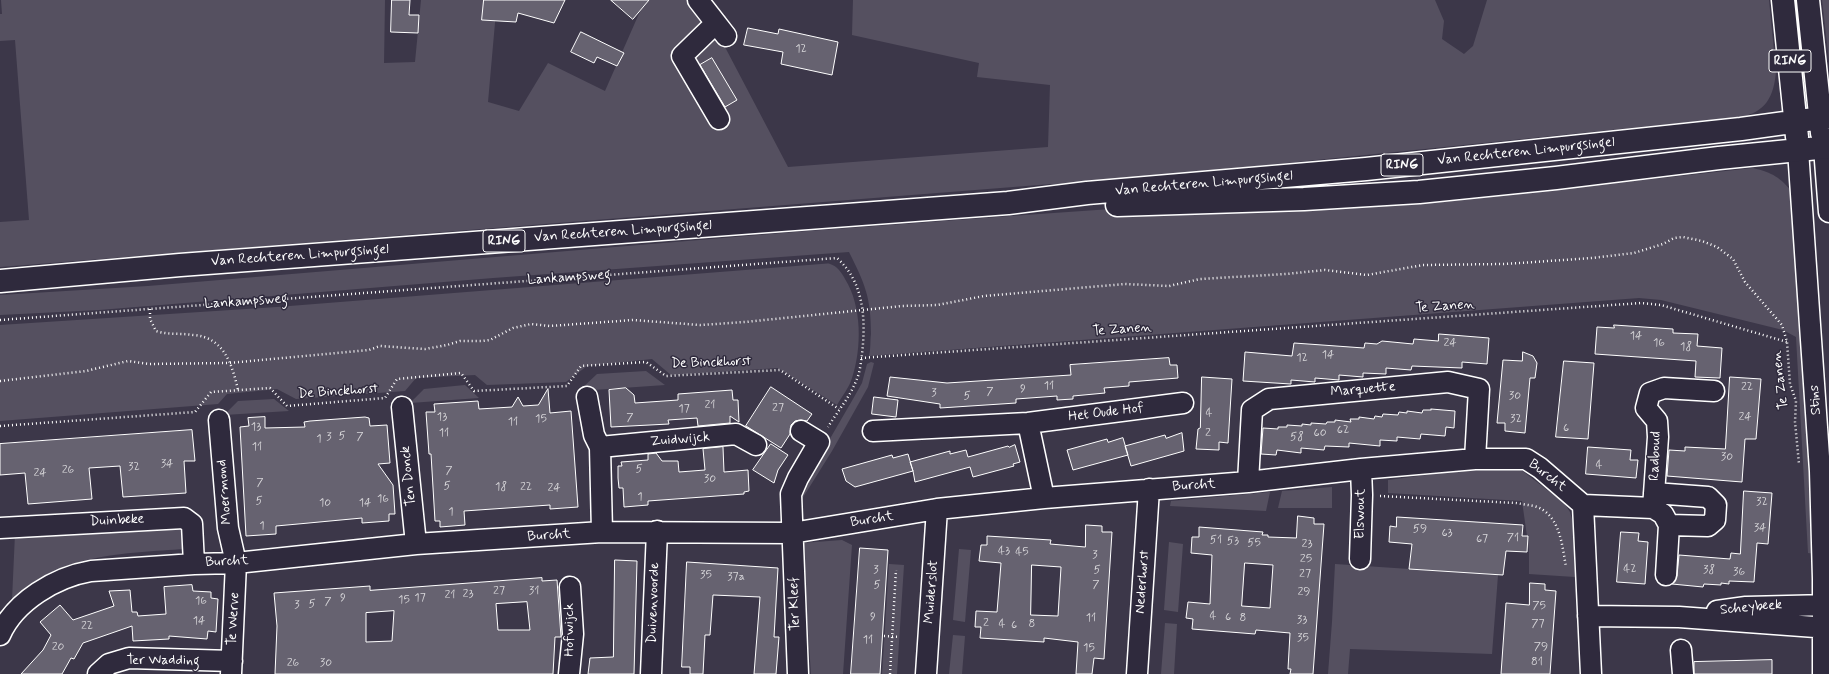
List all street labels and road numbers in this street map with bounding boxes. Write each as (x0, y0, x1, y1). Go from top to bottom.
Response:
road number: RING (1769, 50, 1811, 72)
street label: Van Rechteren Limpurgsingel (1437, 134, 1615, 170)
road number: RING (1381, 154, 1423, 176)
street label: Van Rechteren Limpurgsingel (1114, 168, 1294, 200)
street label: Van Rechteren Limpurgsingel (534, 217, 712, 247)
road number: RING (483, 230, 525, 252)
street label: Van Rechteren Limpurgsingel (211, 241, 389, 271)
street label: Lankampsweg (527, 267, 611, 289)
street label: Lankampsweg (204, 291, 288, 313)
street label: Te Zanen (1415, 297, 1475, 317)
street label: Te Zanen (1092, 320, 1152, 340)
street label: Te Zanen (1769, 350, 1793, 410)
street label: De Binckhorst (671, 353, 751, 373)
street label: Marquette (1330, 379, 1396, 401)
street label: De Binckhorst (298, 381, 378, 403)
street label: Stins (1807, 384, 1825, 416)
street label: Het Oude Hof (1067, 400, 1145, 426)
street label: Zuidwijck (649, 429, 711, 451)
street label: Radboud (1647, 431, 1665, 481)
street label: Ten Donck (397, 445, 421, 507)
street label: Burcht (1525, 456, 1569, 496)
street label: Moermond (214, 459, 236, 525)
street label: Burcht (1172, 476, 1216, 496)
street label: Elswout (1352, 489, 1370, 539)
street label: Burcht (849, 508, 895, 532)
street label: Duinbeke (89, 511, 145, 531)
street label: Burcht (527, 526, 571, 546)
street label: Nederhorst (1132, 550, 1154, 614)
street label: Burcht (205, 552, 249, 572)
street label: Muiderslot (921, 560, 943, 624)
street label: Duivenvoorde (644, 562, 664, 644)
street label: Ter Kleef (786, 577, 804, 631)
street label: Te Werve (224, 592, 244, 646)
street label: Scheybeek (1719, 597, 1783, 619)
street label: Hofwijck (562, 603, 578, 657)
street label: Ter Wadding (126, 653, 200, 669)

